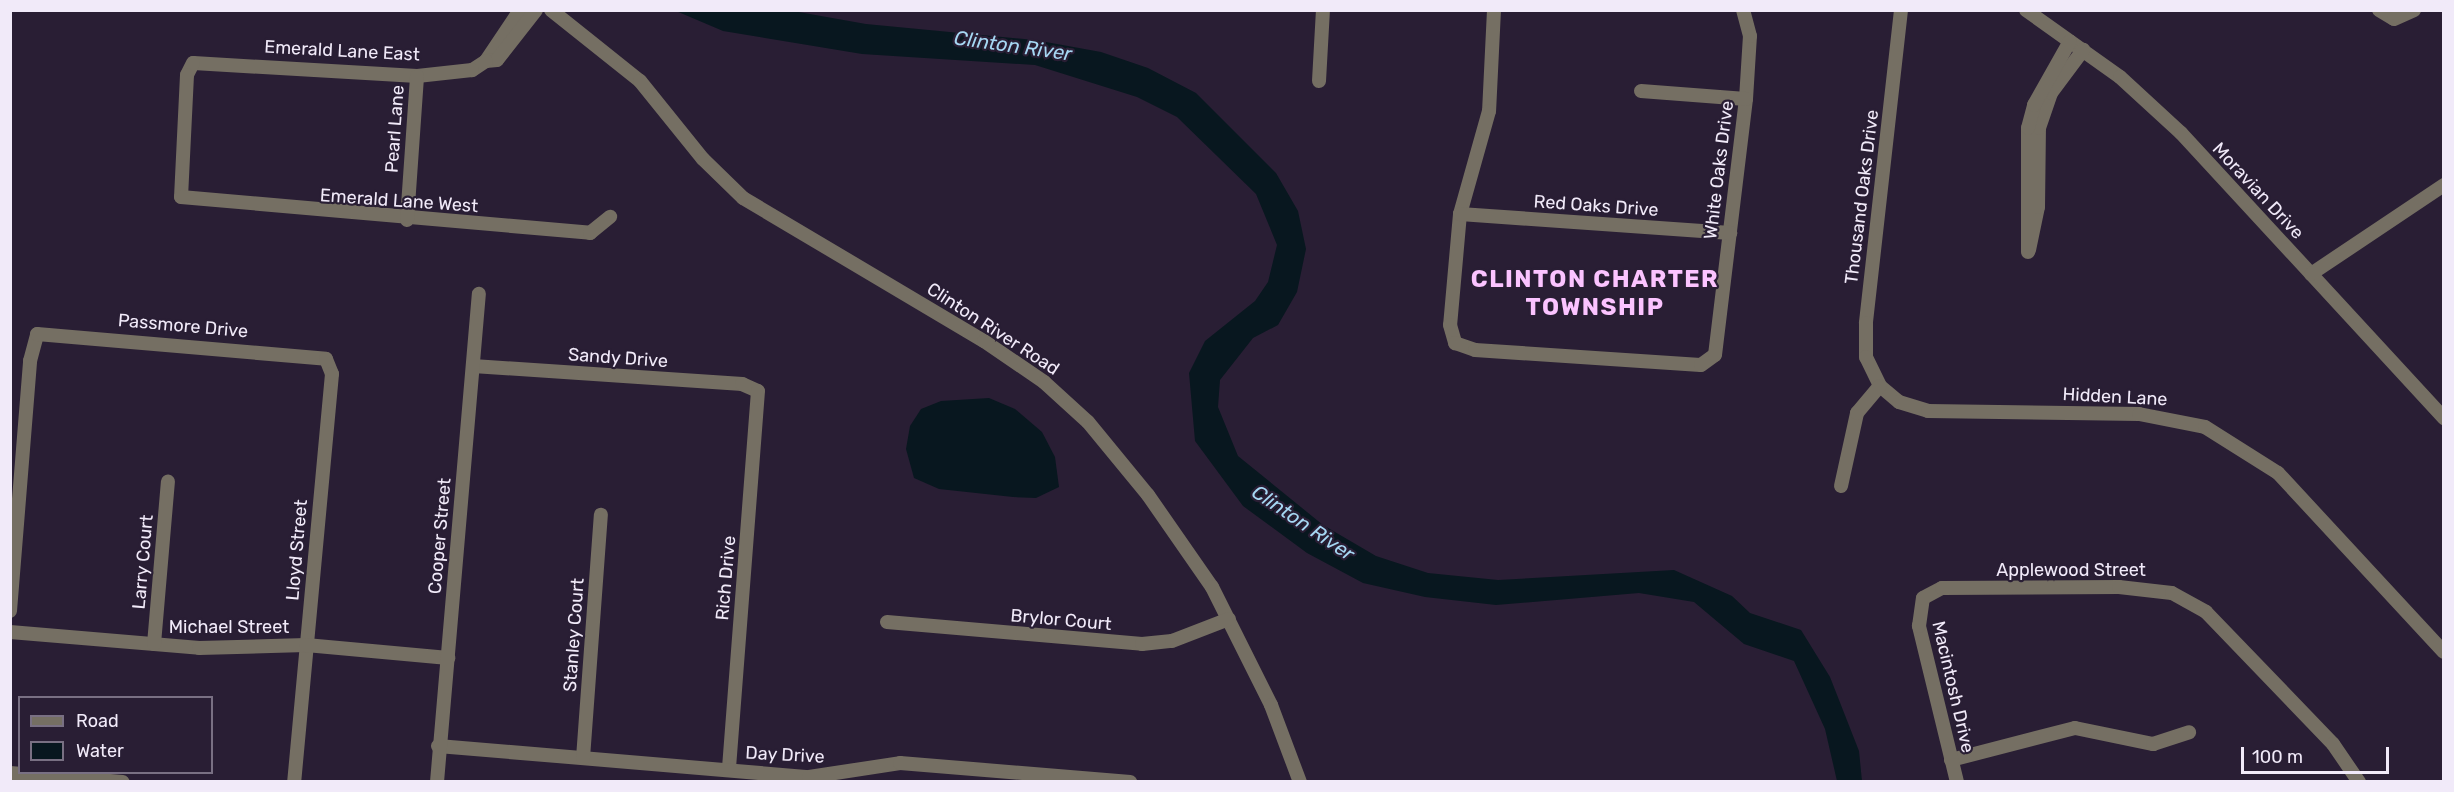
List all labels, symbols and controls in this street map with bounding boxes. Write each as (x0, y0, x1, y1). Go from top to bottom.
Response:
water label: Clinton River (953, 26, 1073, 66)
street label: Emerald Lane East (264, 36, 420, 66)
street label: Pearl Lane (381, 84, 409, 174)
street label: White Oaks Drive (1700, 99, 1738, 241)
street label: Thousand Oaks Drive (1841, 109, 1883, 285)
street label: Moravian Drive (2208, 138, 2308, 244)
street label: Emerald Lane West (319, 185, 479, 217)
street label: Red Oaks Drive (1533, 191, 1659, 221)
district label: CLINTON CHARTER TOWNSHIP (1471, 266, 1719, 322)
street label: Clinton River Road (923, 278, 1063, 380)
street label: Passmore Drive (117, 310, 249, 342)
street label: Sandy Drive (567, 344, 669, 372)
street label: Hidden Lane (2062, 383, 2168, 411)
street label: Cooper Street (424, 477, 456, 595)
water label: Clinton River (1247, 480, 1359, 566)
street label: Lloyd Street (282, 499, 312, 601)
street label: Larry Court (128, 514, 158, 610)
street label: Rich Drive (712, 535, 740, 621)
street label: Applewood Street (1996, 559, 2146, 581)
street label: Stanley Court (559, 577, 589, 693)
street label: Brylor Court (1009, 605, 1113, 635)
street label: Michael Street (169, 616, 289, 638)
street label: Macintosh Drive (1927, 619, 1979, 755)
legend (18, 696, 213, 774)
text: Road (76, 710, 119, 732)
scale bar (2244, 735, 2392, 773)
text: Water (76, 740, 124, 762)
street label: Day Drive (745, 742, 825, 768)
text: 100 m (2252, 746, 2303, 768)

